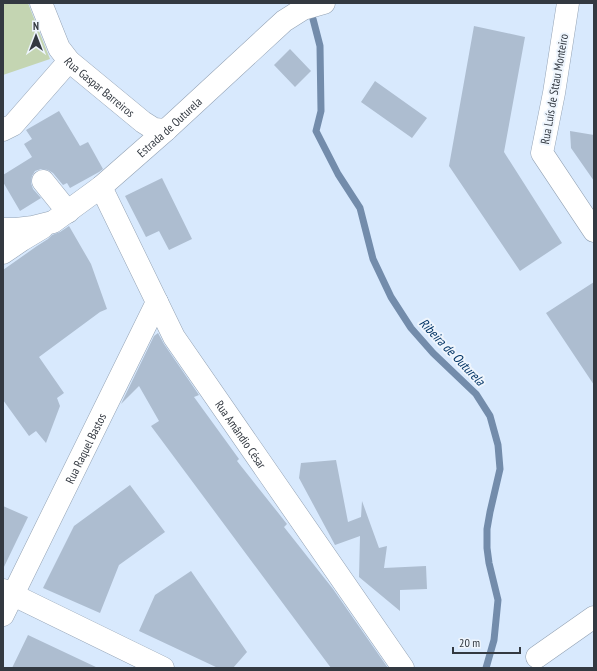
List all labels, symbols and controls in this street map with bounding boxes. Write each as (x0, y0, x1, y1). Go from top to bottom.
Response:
north arrow (16, 16, 56, 56)
text: N (33, 19, 39, 33)
street label: Rua Luís de Sttau Monteiro (537, 33, 571, 145)
street label: Rua Gaspar Barreiros (61, 54, 138, 120)
street label: Estrada de Outurela (133, 94, 205, 160)
water label: Ribeira de Outurela (416, 315, 489, 390)
street label: Rua Amândio César (212, 397, 270, 472)
street label: Rua Raquel Bastos (61, 410, 109, 486)
scale bar (453, 629, 520, 655)
text: 20 m (459, 635, 480, 650)

